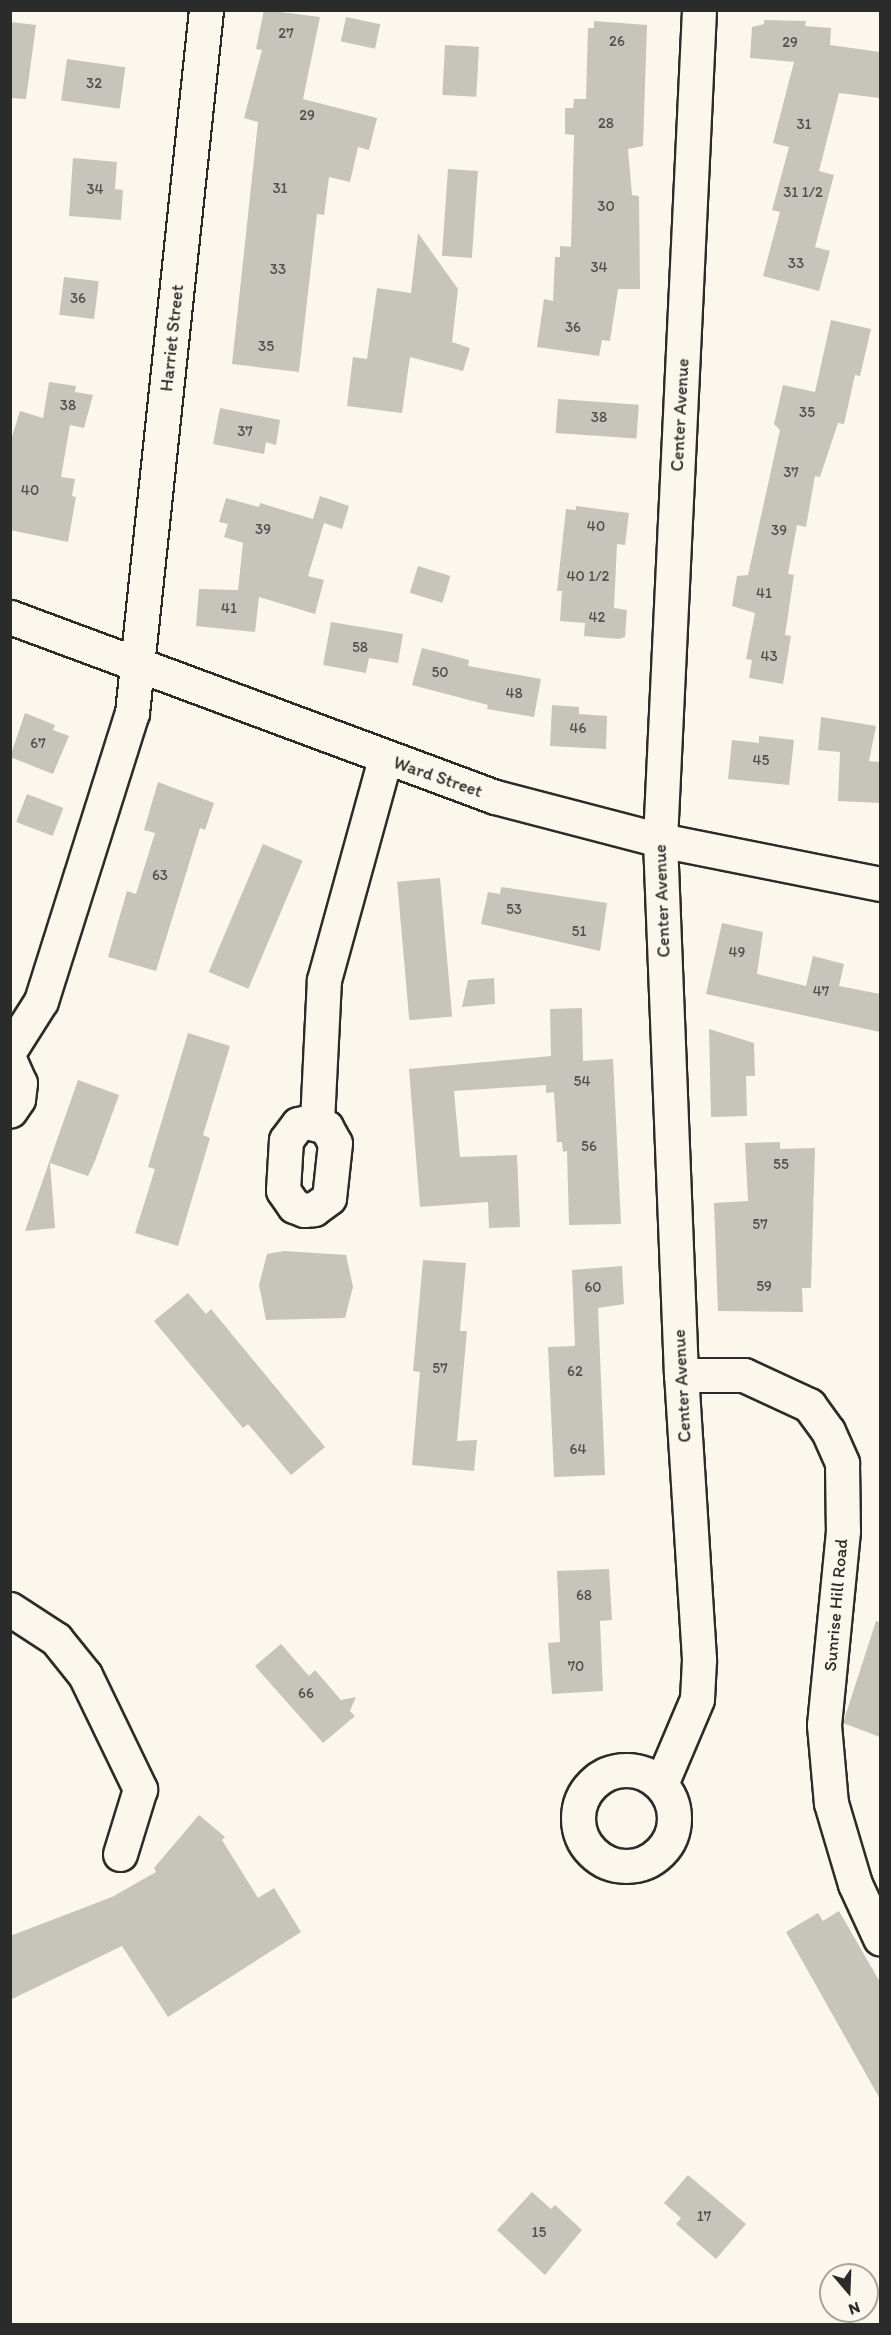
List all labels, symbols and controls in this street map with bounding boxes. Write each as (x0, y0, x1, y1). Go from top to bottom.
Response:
house number: 27 (278, 25, 294, 43)
house number: 26 (609, 33, 625, 51)
house number: 29 (782, 34, 798, 52)
house number: 32 (86, 75, 102, 93)
house number: 29 (299, 107, 315, 125)
house number: 28 (598, 115, 614, 133)
house number: 31 (796, 116, 812, 134)
house number: 31 (272, 180, 288, 198)
house number: 34 (86, 181, 104, 199)
house number: 31 1/2 (783, 184, 823, 202)
house number: 30 (597, 198, 615, 216)
house number: 33 (788, 255, 804, 273)
house number: 34 (590, 259, 608, 277)
house number: 33 (270, 261, 286, 279)
street label: Harriet Street (156, 283, 188, 393)
house number: 36 (70, 290, 86, 308)
house number: 36 (565, 319, 581, 337)
house number: 35 (258, 338, 274, 356)
street label: Center Avenue (666, 358, 694, 472)
house number: 38 (60, 397, 76, 415)
house number: 35 (799, 404, 815, 422)
house number: 38 (591, 409, 607, 427)
house number: 37 (237, 423, 253, 441)
house number: 37 (783, 464, 799, 482)
house number: 40 (21, 482, 39, 500)
house number: 40 (587, 518, 605, 536)
house number: 39 (255, 521, 271, 539)
house number: 39 (771, 522, 787, 540)
house number: 40 1/2 (567, 568, 609, 586)
house number: 41 (756, 585, 772, 603)
house number: 41 (221, 600, 237, 618)
house number: 42 (589, 609, 605, 627)
house number: 58 (352, 639, 368, 657)
house number: 43 (760, 648, 778, 666)
house number: 50 (431, 664, 449, 682)
house number: 48 (505, 685, 523, 703)
house number: 46 (570, 720, 586, 738)
house number: 67 (30, 735, 46, 753)
street label: Ward Street (391, 752, 485, 802)
house number: 45 (753, 752, 769, 770)
street label: Center Avenue (649, 844, 675, 958)
house number: 63 (152, 867, 168, 885)
house number: 53 (506, 901, 522, 919)
house number: 51 (572, 923, 586, 941)
house number: 49 (729, 944, 745, 962)
house number: 47 (813, 983, 829, 1001)
house number: 54 (574, 1073, 590, 1091)
house number: 56 (581, 1138, 597, 1156)
house number: 55 (773, 1156, 789, 1174)
house number: 57 (752, 1216, 768, 1234)
house number: 59 (756, 1278, 772, 1296)
house number: 60 (584, 1279, 602, 1297)
street label: Center Avenue (668, 1329, 696, 1443)
house number: 57 (432, 1360, 448, 1378)
house number: 62 (567, 1363, 583, 1381)
house number: 64 (570, 1441, 586, 1459)
street label: Sunrise Hill Road (819, 1538, 853, 1672)
house number: 68 (576, 1587, 592, 1605)
house number: 70 (568, 1658, 584, 1676)
house number: 66 (298, 1685, 314, 1703)
house number: 17 (697, 2208, 711, 2226)
house number: 15 (532, 2224, 546, 2242)
north arrow (819, 2263, 879, 2323)
text: N (846, 2298, 863, 2319)

